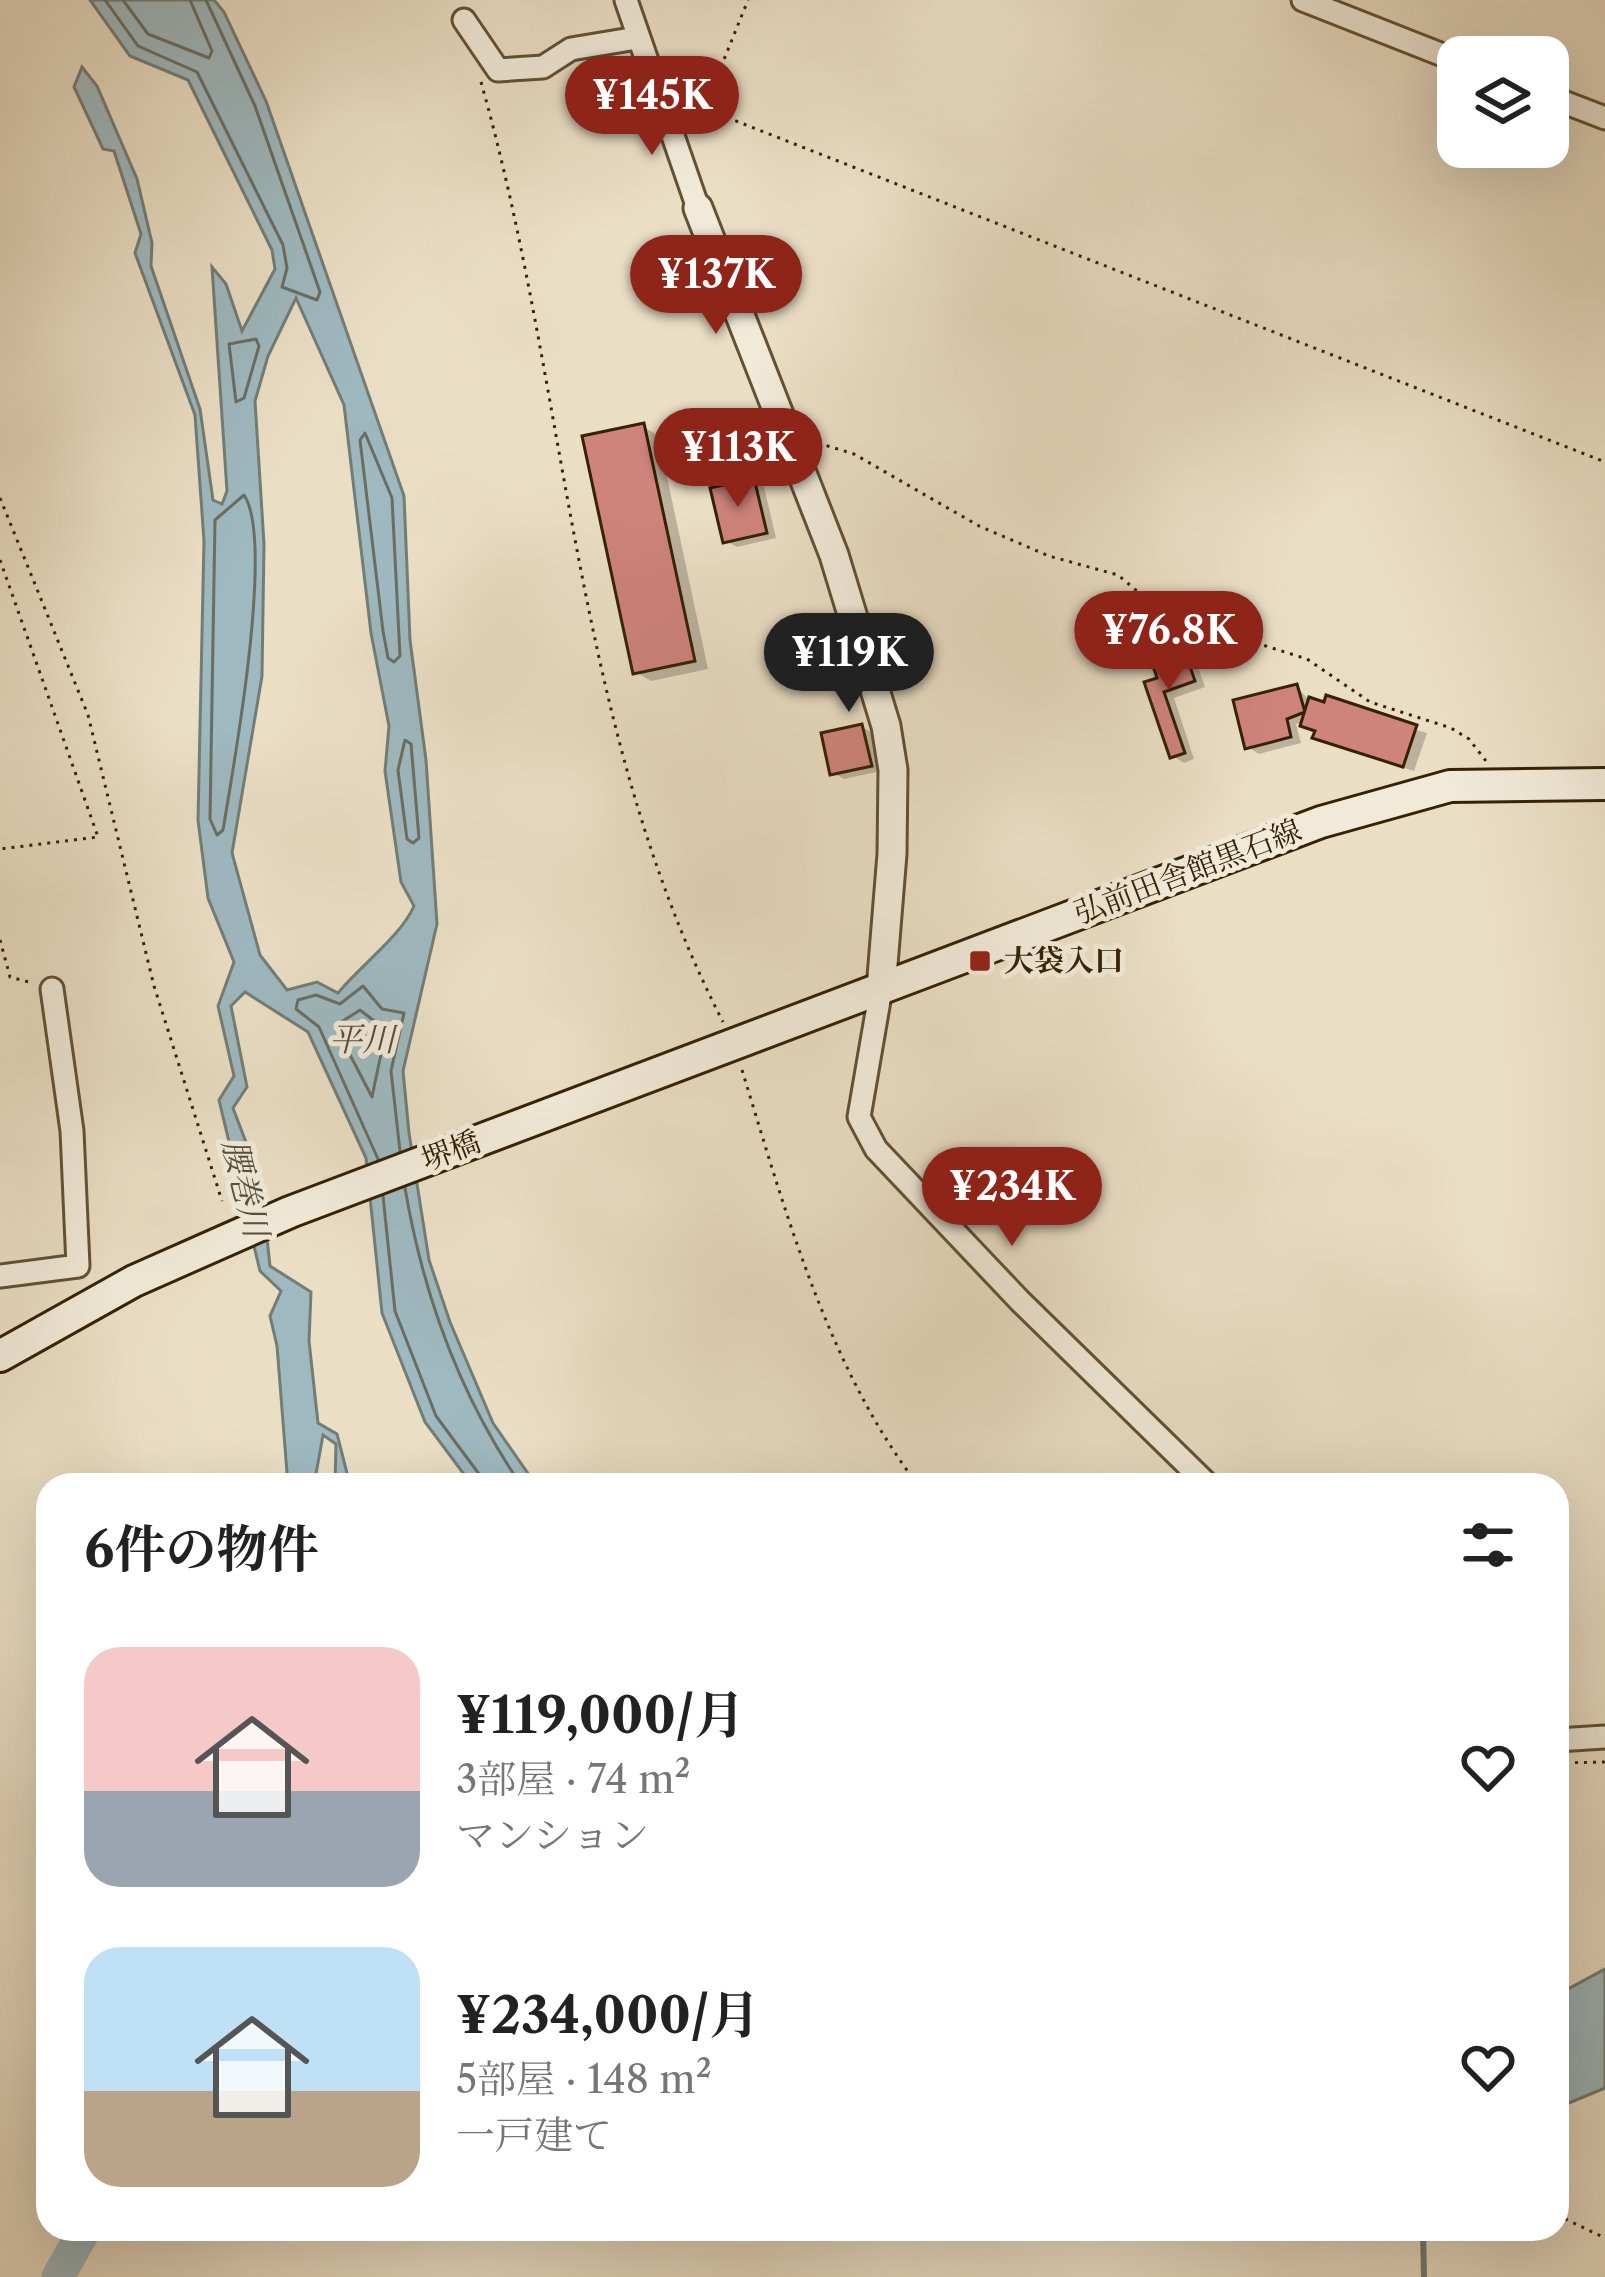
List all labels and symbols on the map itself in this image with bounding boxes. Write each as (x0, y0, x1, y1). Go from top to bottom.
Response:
pin: ¥145K (568, 56, 736, 158)
pin: ¥137K (632, 235, 800, 337)
pin: ¥113K (654, 408, 822, 510)
pin: ¥76.8K (1071, 591, 1267, 693)
pin: ¥119K (765, 613, 933, 715)
street label: 弘前田舎館黒石線 (1069, 811, 1306, 932)
place label: 大袋入口 (1004, 942, 1124, 979)
marker: 大袋入口 (967, 948, 993, 974)
water label: 平川 (329, 1019, 398, 1060)
street label: 堺橋 (416, 1123, 485, 1179)
water label: 腰巻川 (214, 1135, 278, 1244)
pin: ¥234K (928, 1147, 1096, 1249)

